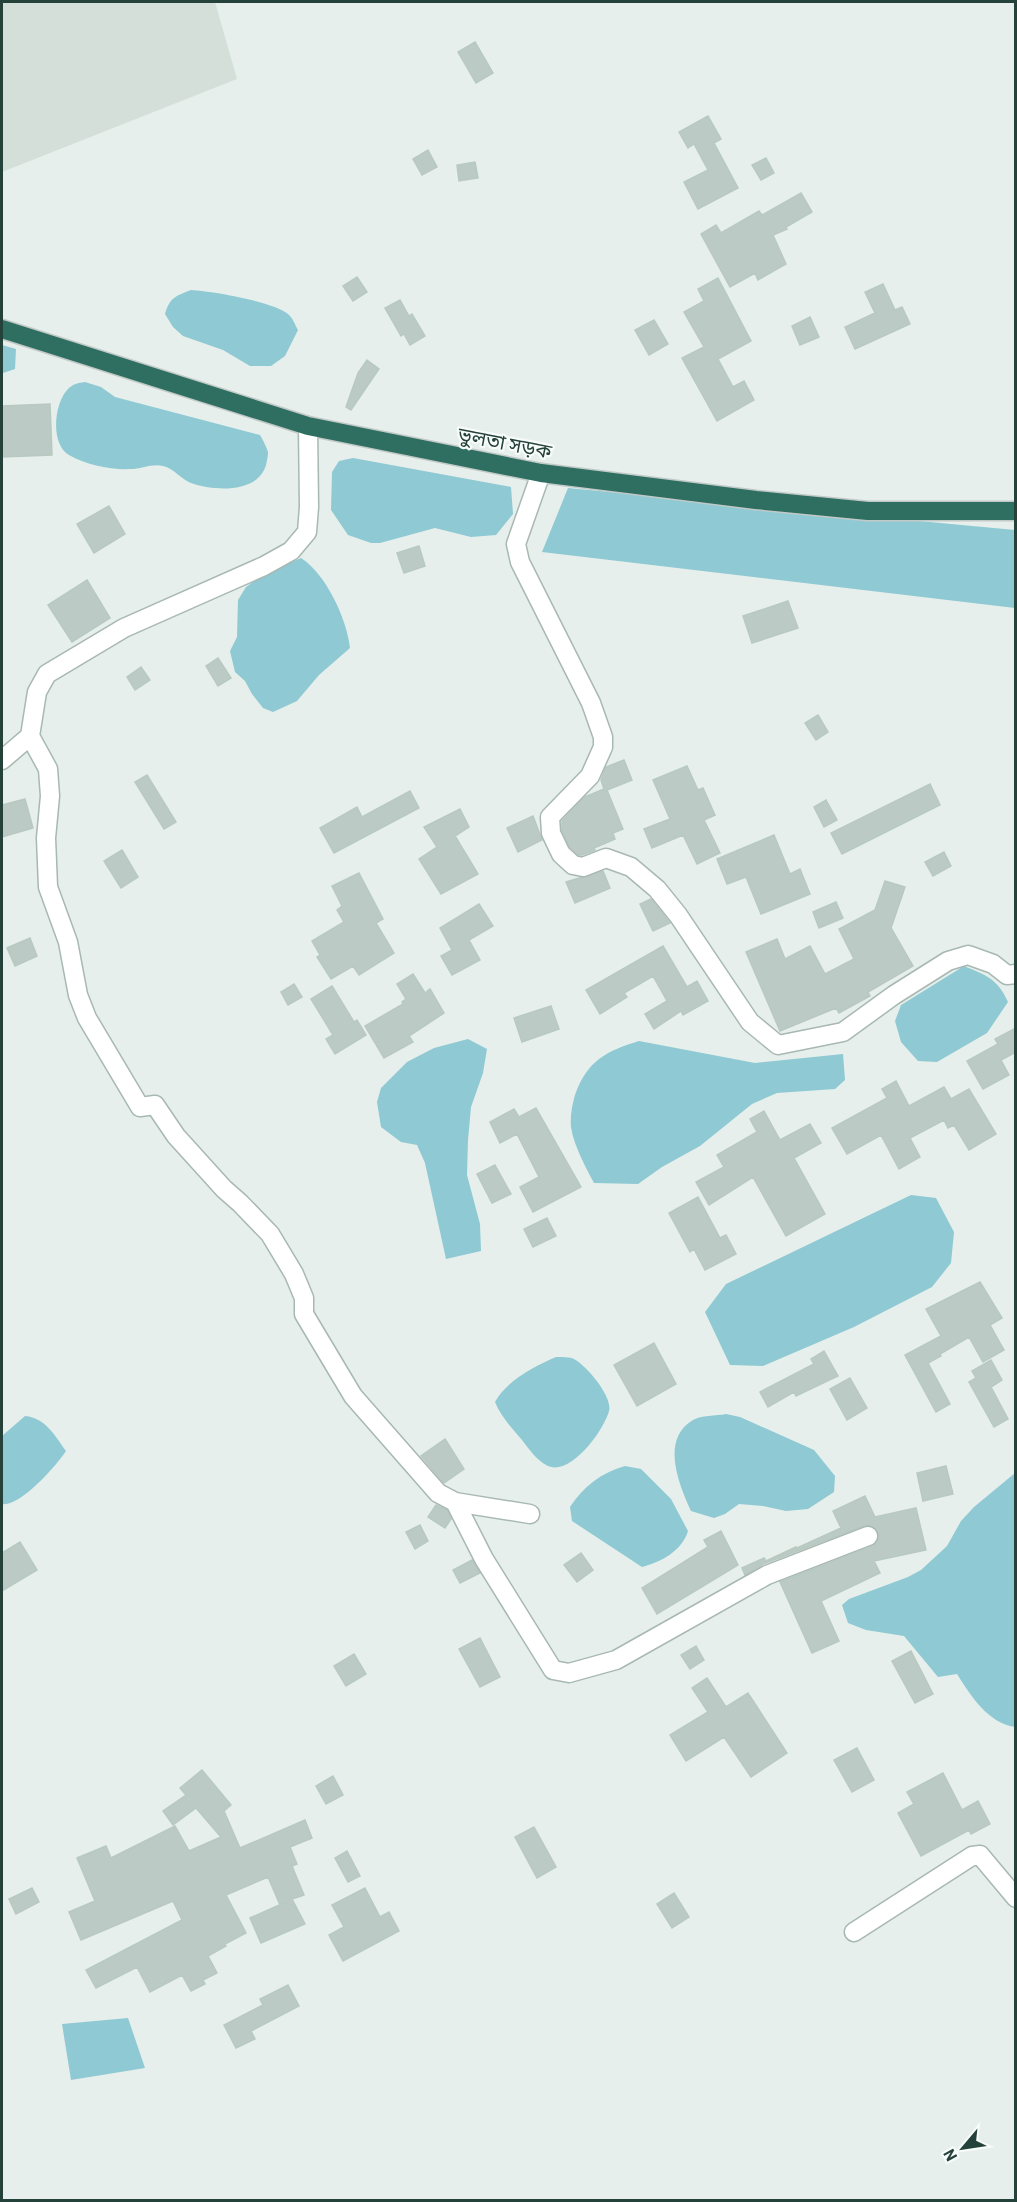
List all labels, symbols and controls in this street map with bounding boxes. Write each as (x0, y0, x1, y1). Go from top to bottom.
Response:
street label: ভুলতা সড়ক (455, 421, 555, 465)
north arrow (933, 2118, 993, 2178)
text: N (939, 2146, 960, 2165)

